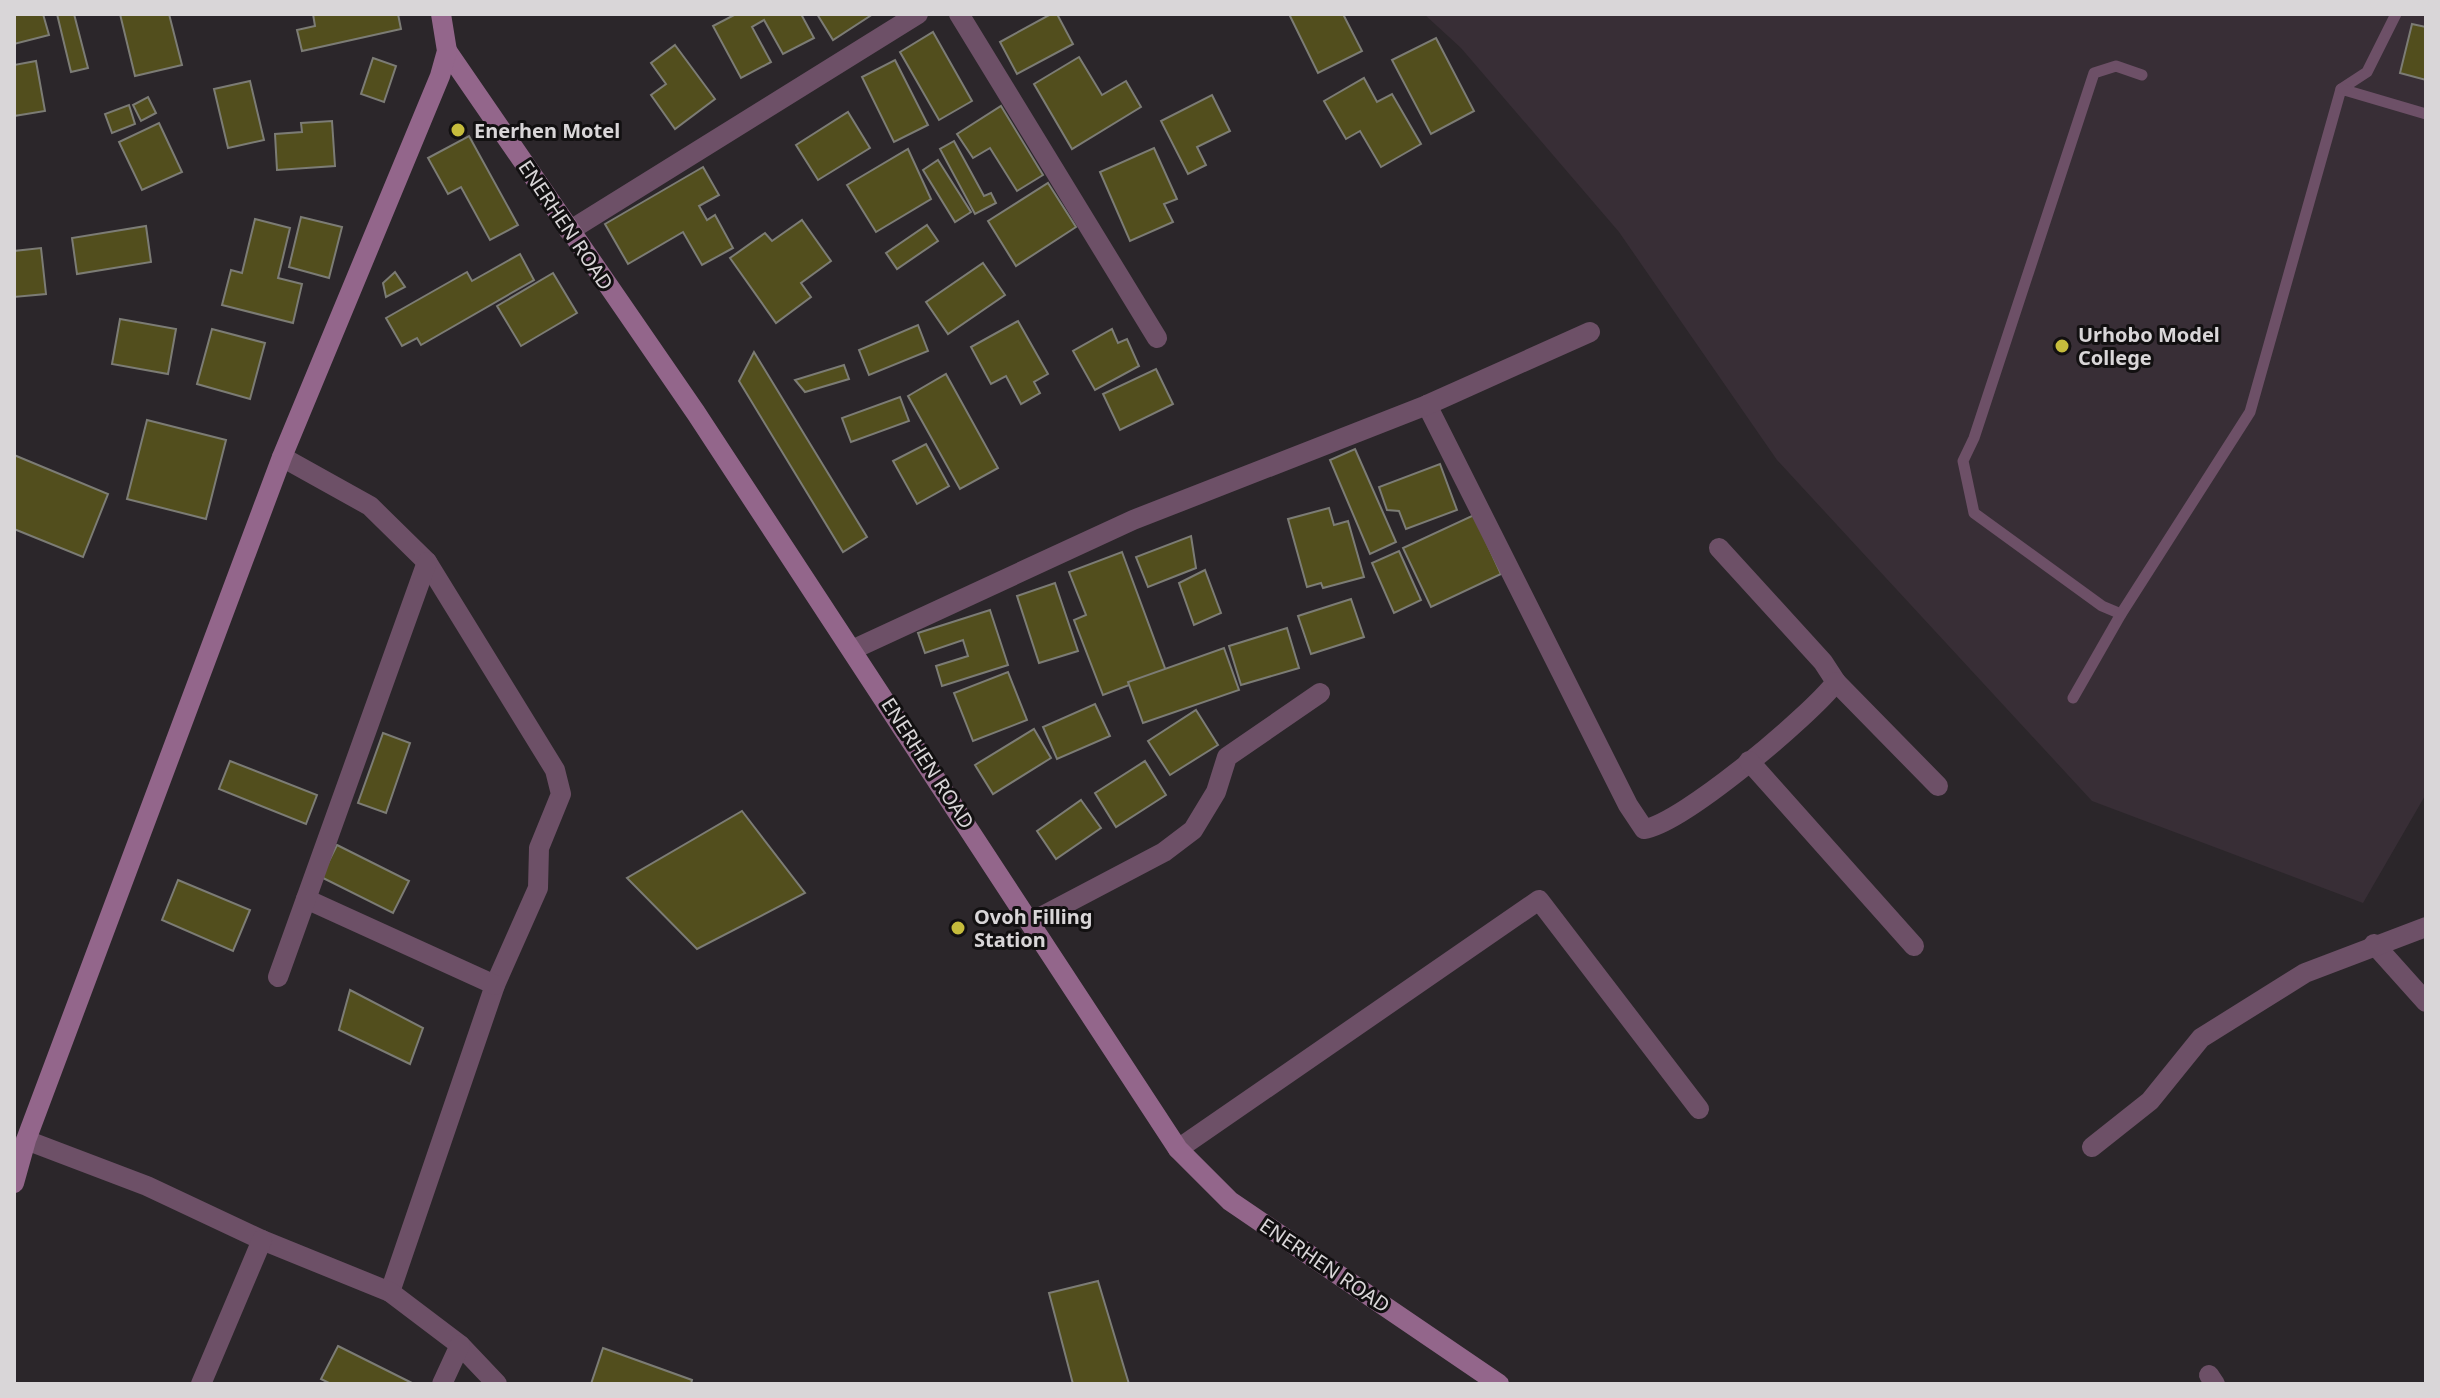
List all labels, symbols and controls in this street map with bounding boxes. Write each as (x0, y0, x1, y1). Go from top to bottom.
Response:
place label: Enerhen Motel (474, 117, 620, 144)
marker: Enerhen Motel (449, 121, 467, 139)
street label: ENERHEN ROAD (513, 155, 619, 295)
place label: Urhobo Model College (2078, 321, 2220, 371)
marker: Urhobo Model College (2053, 337, 2071, 355)
street label: ENERHEN ROAD (875, 692, 981, 834)
place label: Ovoh Filling Station (974, 903, 1092, 953)
marker: Ovoh Filling Station (949, 919, 967, 937)
street label: ENERHEN ROAD (1255, 1212, 1395, 1318)

